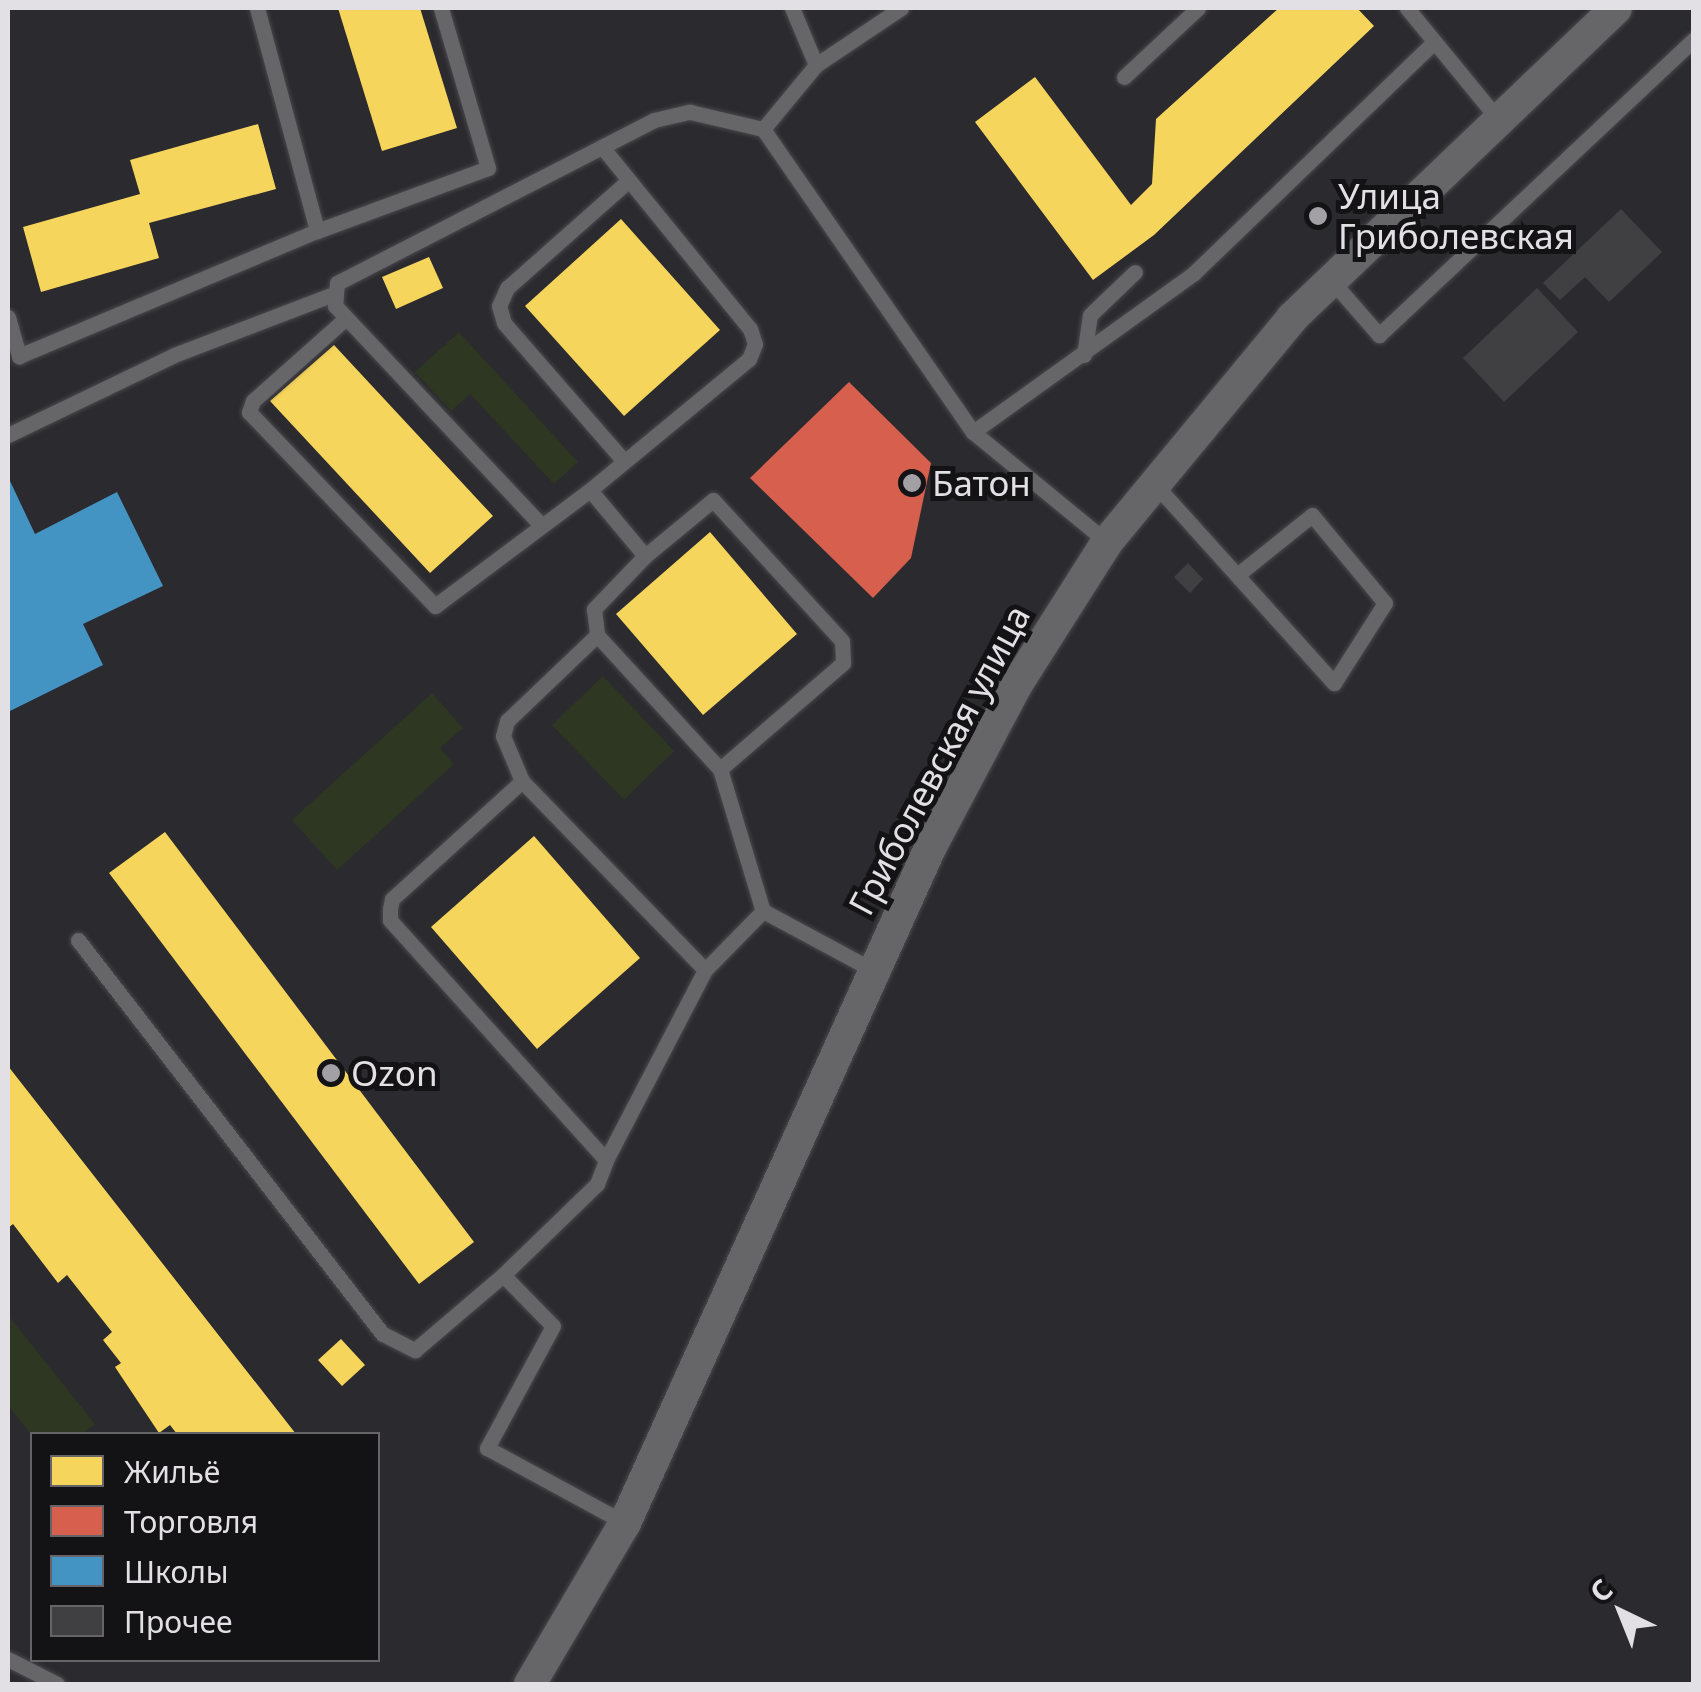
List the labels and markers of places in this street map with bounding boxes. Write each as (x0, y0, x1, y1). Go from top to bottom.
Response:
place label: Улица Гриболевская (1338, 175, 1574, 257)
marker: Улица Гриболевская (1307, 205, 1329, 227)
place label: Батон (932, 462, 1031, 504)
marker: Батон (901, 472, 923, 494)
place label: Ozon (351, 1052, 438, 1094)
marker: Ozon (320, 1062, 342, 1084)

